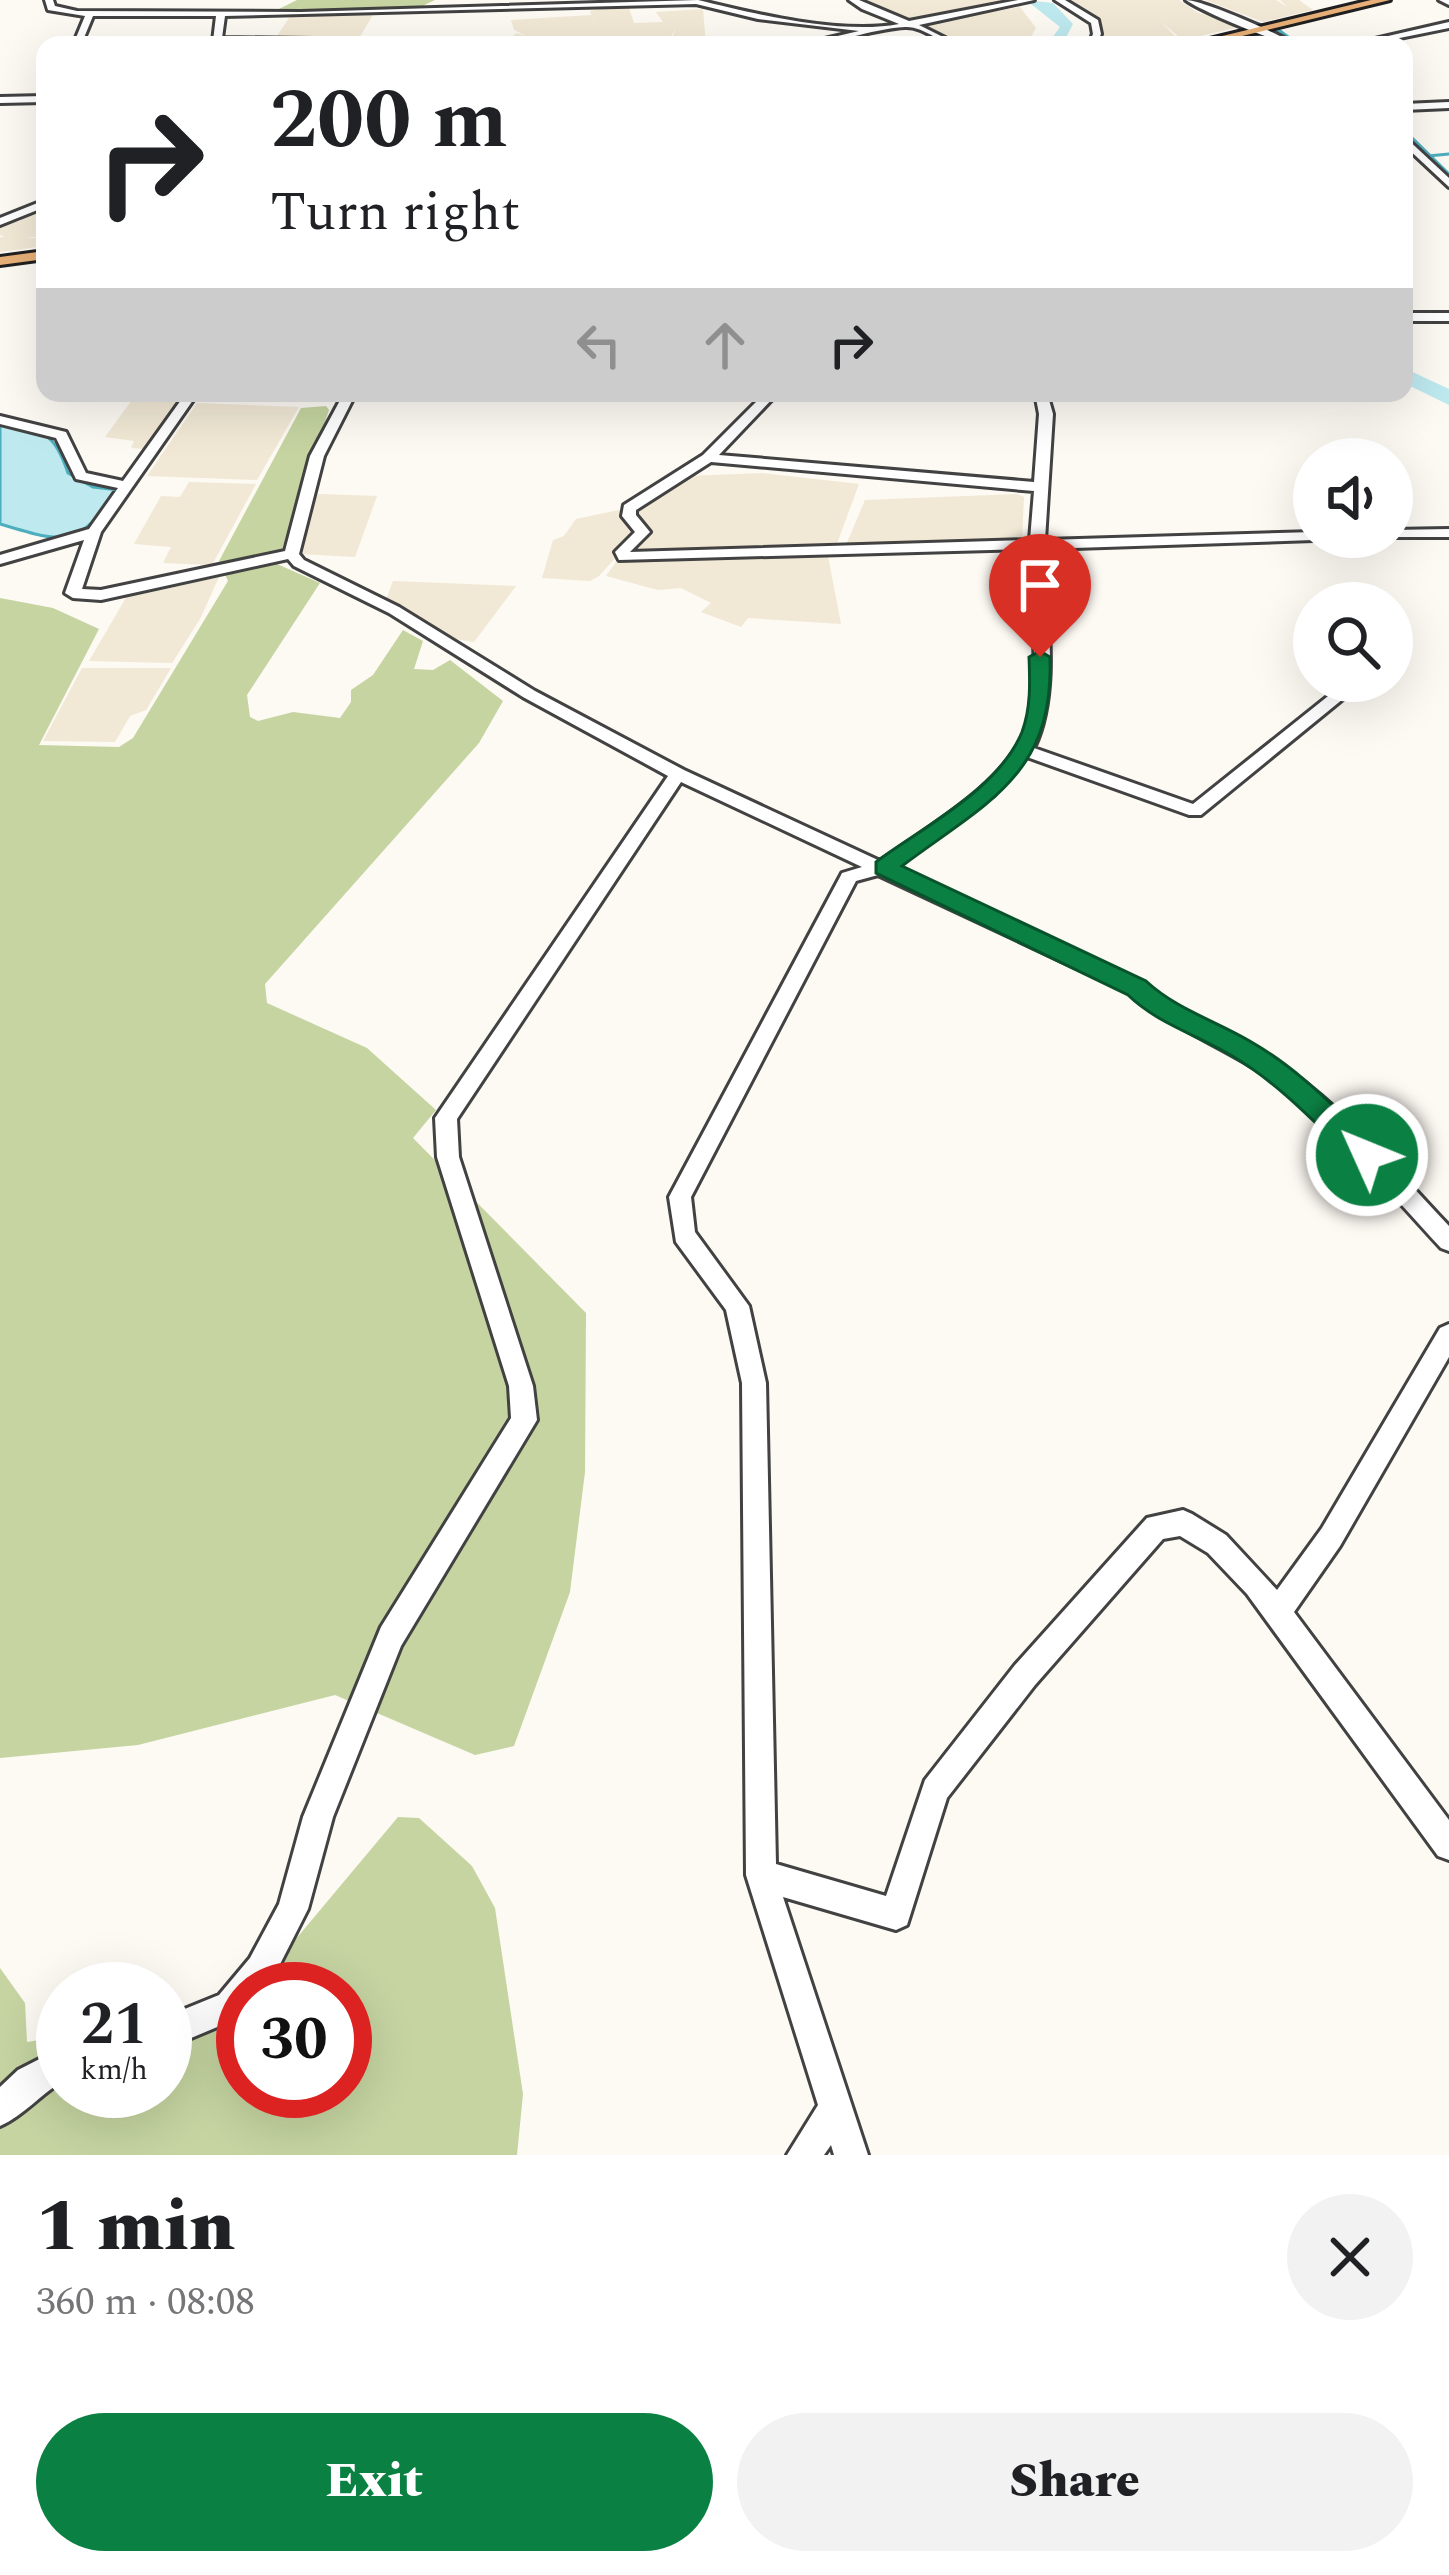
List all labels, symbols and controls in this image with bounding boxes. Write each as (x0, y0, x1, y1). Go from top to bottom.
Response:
text: 200 m (270, 57, 508, 185)
icon: right (72, 84, 228, 240)
text: Turn right (270, 172, 520, 254)
icon: left (566, 312, 632, 378)
icon: ahead (692, 312, 758, 378)
icon: right (818, 312, 884, 378)
map controls (1293, 438, 1413, 702)
button: sound (1293, 438, 1413, 558)
pin (989, 534, 1091, 657)
icon: arrive (1007, 552, 1073, 618)
button: search (1293, 582, 1413, 702)
position arrow (1304, 1092, 1430, 1218)
speed limit sign: 30 (216, 1962, 372, 2118)
text: 21 (80, 1979, 148, 2071)
text: km/h (80, 2047, 148, 2093)
text: 1 min (36, 2173, 235, 2282)
button: close (1287, 2194, 1413, 2320)
text: 360 m · 08:08 (36, 2273, 255, 2332)
button: Exit (36, 2413, 713, 2551)
button: Share (737, 2413, 1413, 2551)

